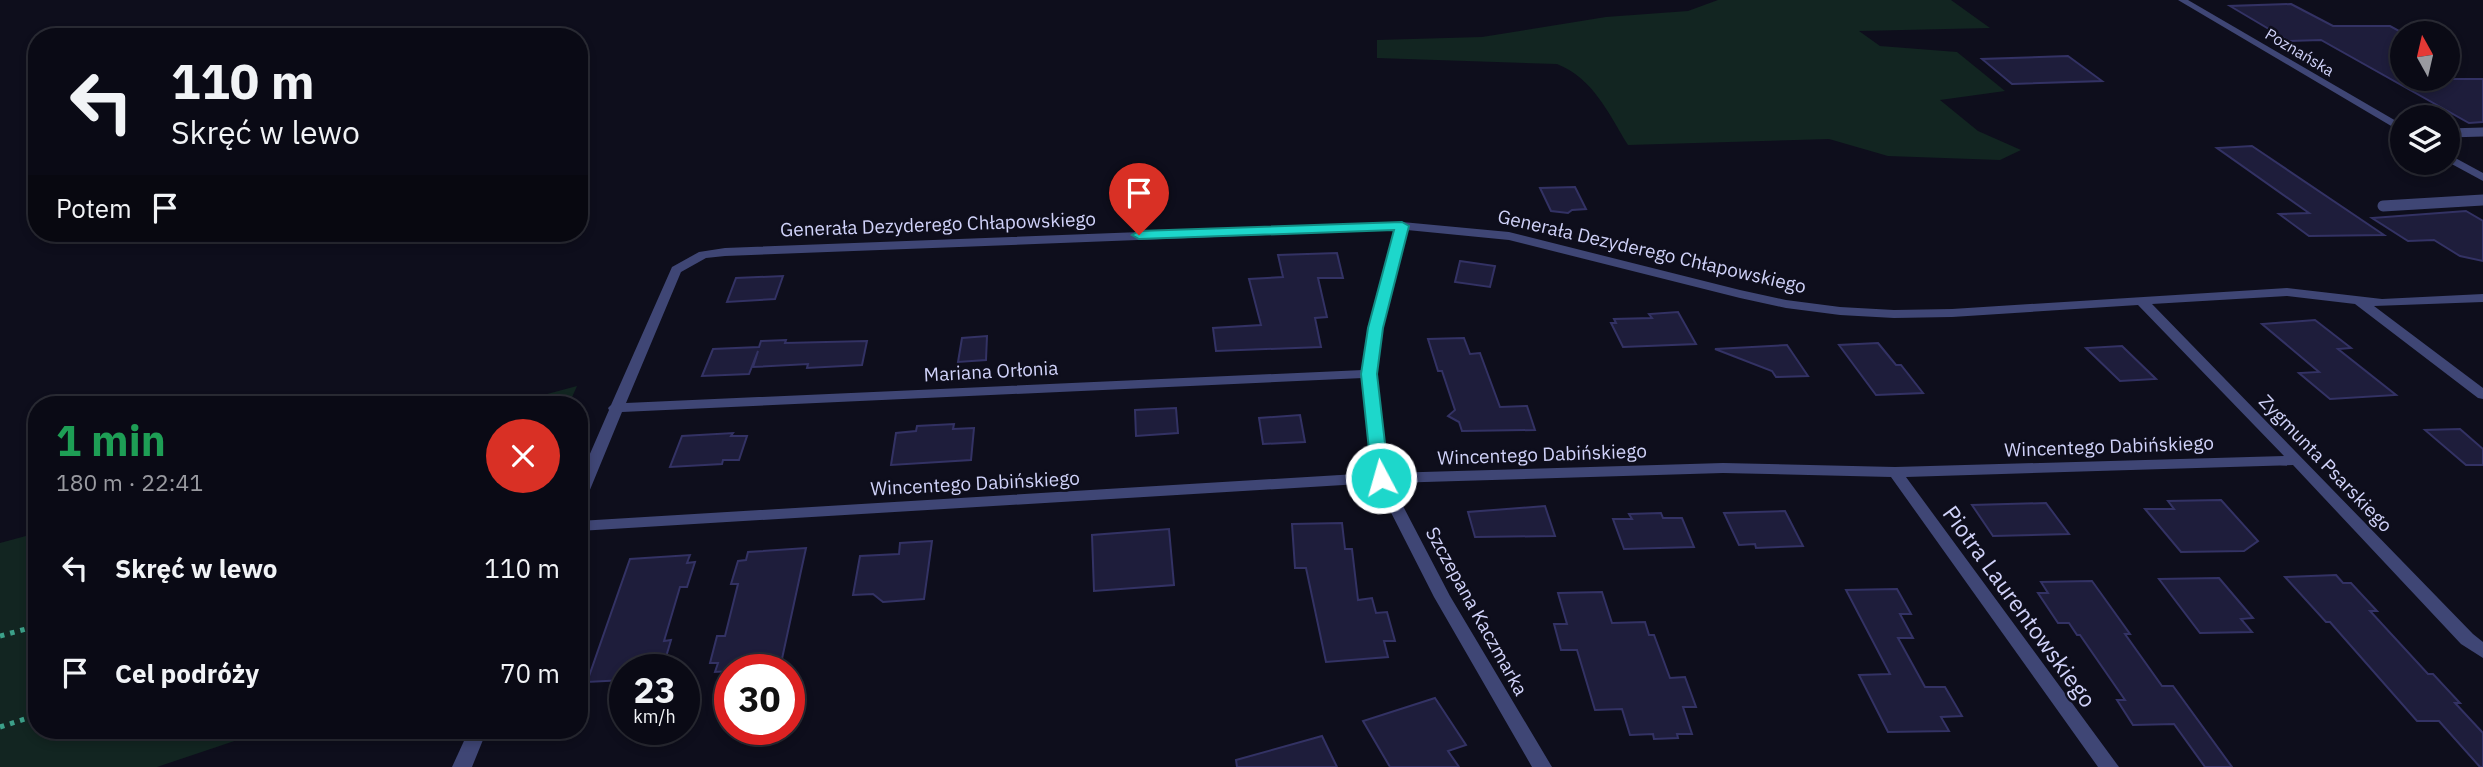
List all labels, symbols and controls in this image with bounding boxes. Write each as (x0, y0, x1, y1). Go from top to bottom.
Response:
north arrow (2390, 21, 2460, 91)
map controls (2390, 21, 2460, 175)
street label: Poznańska (2262, 24, 2339, 81)
text: 110 m (171, 49, 315, 112)
icon: left (56, 56, 147, 147)
button: layers (2390, 105, 2460, 175)
text: Skręć w lewo (171, 111, 360, 153)
pin (1109, 163, 1169, 235)
icon: arrive (1120, 174, 1158, 212)
icon: arrive (146, 189, 184, 227)
text: Potem (56, 191, 132, 225)
street label: Generała Dezyderego Chłapowskiego (1495, 204, 1809, 298)
street label: Generała Dezyderego Chłapowskiego (780, 206, 1096, 242)
street label: Mariana Orłonia (923, 355, 1059, 387)
street label: Zygmunta Psarskiego (2254, 389, 2398, 537)
text: 1 min (56, 413, 166, 468)
button: close (486, 419, 560, 493)
street label: Wincentego Dabińskiego (2004, 430, 2214, 462)
street label: Wincentego Dabińskiego (1437, 438, 1647, 470)
position arrow (1344, 441, 1418, 515)
street label: Wincentego Dabińskiego (870, 466, 1080, 500)
text: 180 m · 22:41 (56, 467, 203, 497)
street label: Piotra Laurentowskiego (1937, 499, 2103, 713)
street label: Szczepana Kaczmarka (1421, 523, 1533, 699)
icon: left (56, 549, 94, 587)
text: Skręć w lewo (115, 551, 277, 585)
text: 110 m (484, 551, 560, 585)
icon: arrive (56, 654, 94, 692)
speed limit sign: 30 (714, 654, 805, 745)
text: Cel podróży (115, 656, 259, 690)
text: 70 m (500, 656, 560, 690)
text: 23 (633, 667, 676, 713)
text: km/h (633, 705, 676, 728)

